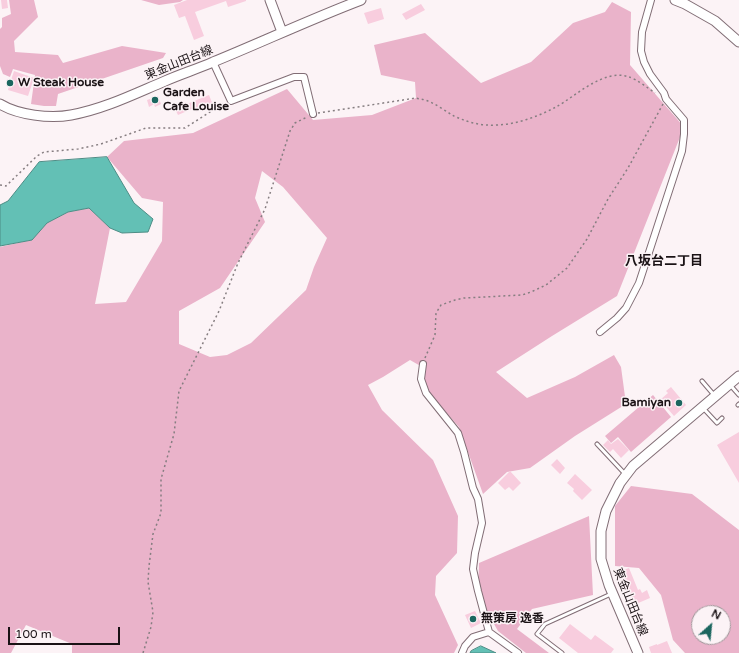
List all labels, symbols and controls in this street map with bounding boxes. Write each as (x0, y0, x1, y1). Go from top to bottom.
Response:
street label: 東金山田台線 (143, 43, 215, 83)
place label: W Steak House (18, 76, 104, 90)
marker: W Steak House (5, 78, 15, 88)
place label: Garden Cafe Louise (163, 86, 229, 114)
marker: Garden Cafe Louise (150, 95, 160, 105)
district label: 八坂台二丁目 (625, 254, 703, 270)
place label: Bamiyan (622, 396, 671, 410)
marker: Bamiyan (674, 398, 684, 408)
street label: 東金山田台線 (610, 566, 650, 638)
north arrow (691, 605, 731, 645)
text: N (709, 607, 723, 623)
place label: 無策房 逸香 (481, 612, 544, 626)
marker: 無策房 逸香 (468, 614, 478, 624)
scale bar (10, 619, 122, 645)
text: 100 m (15, 627, 52, 641)

